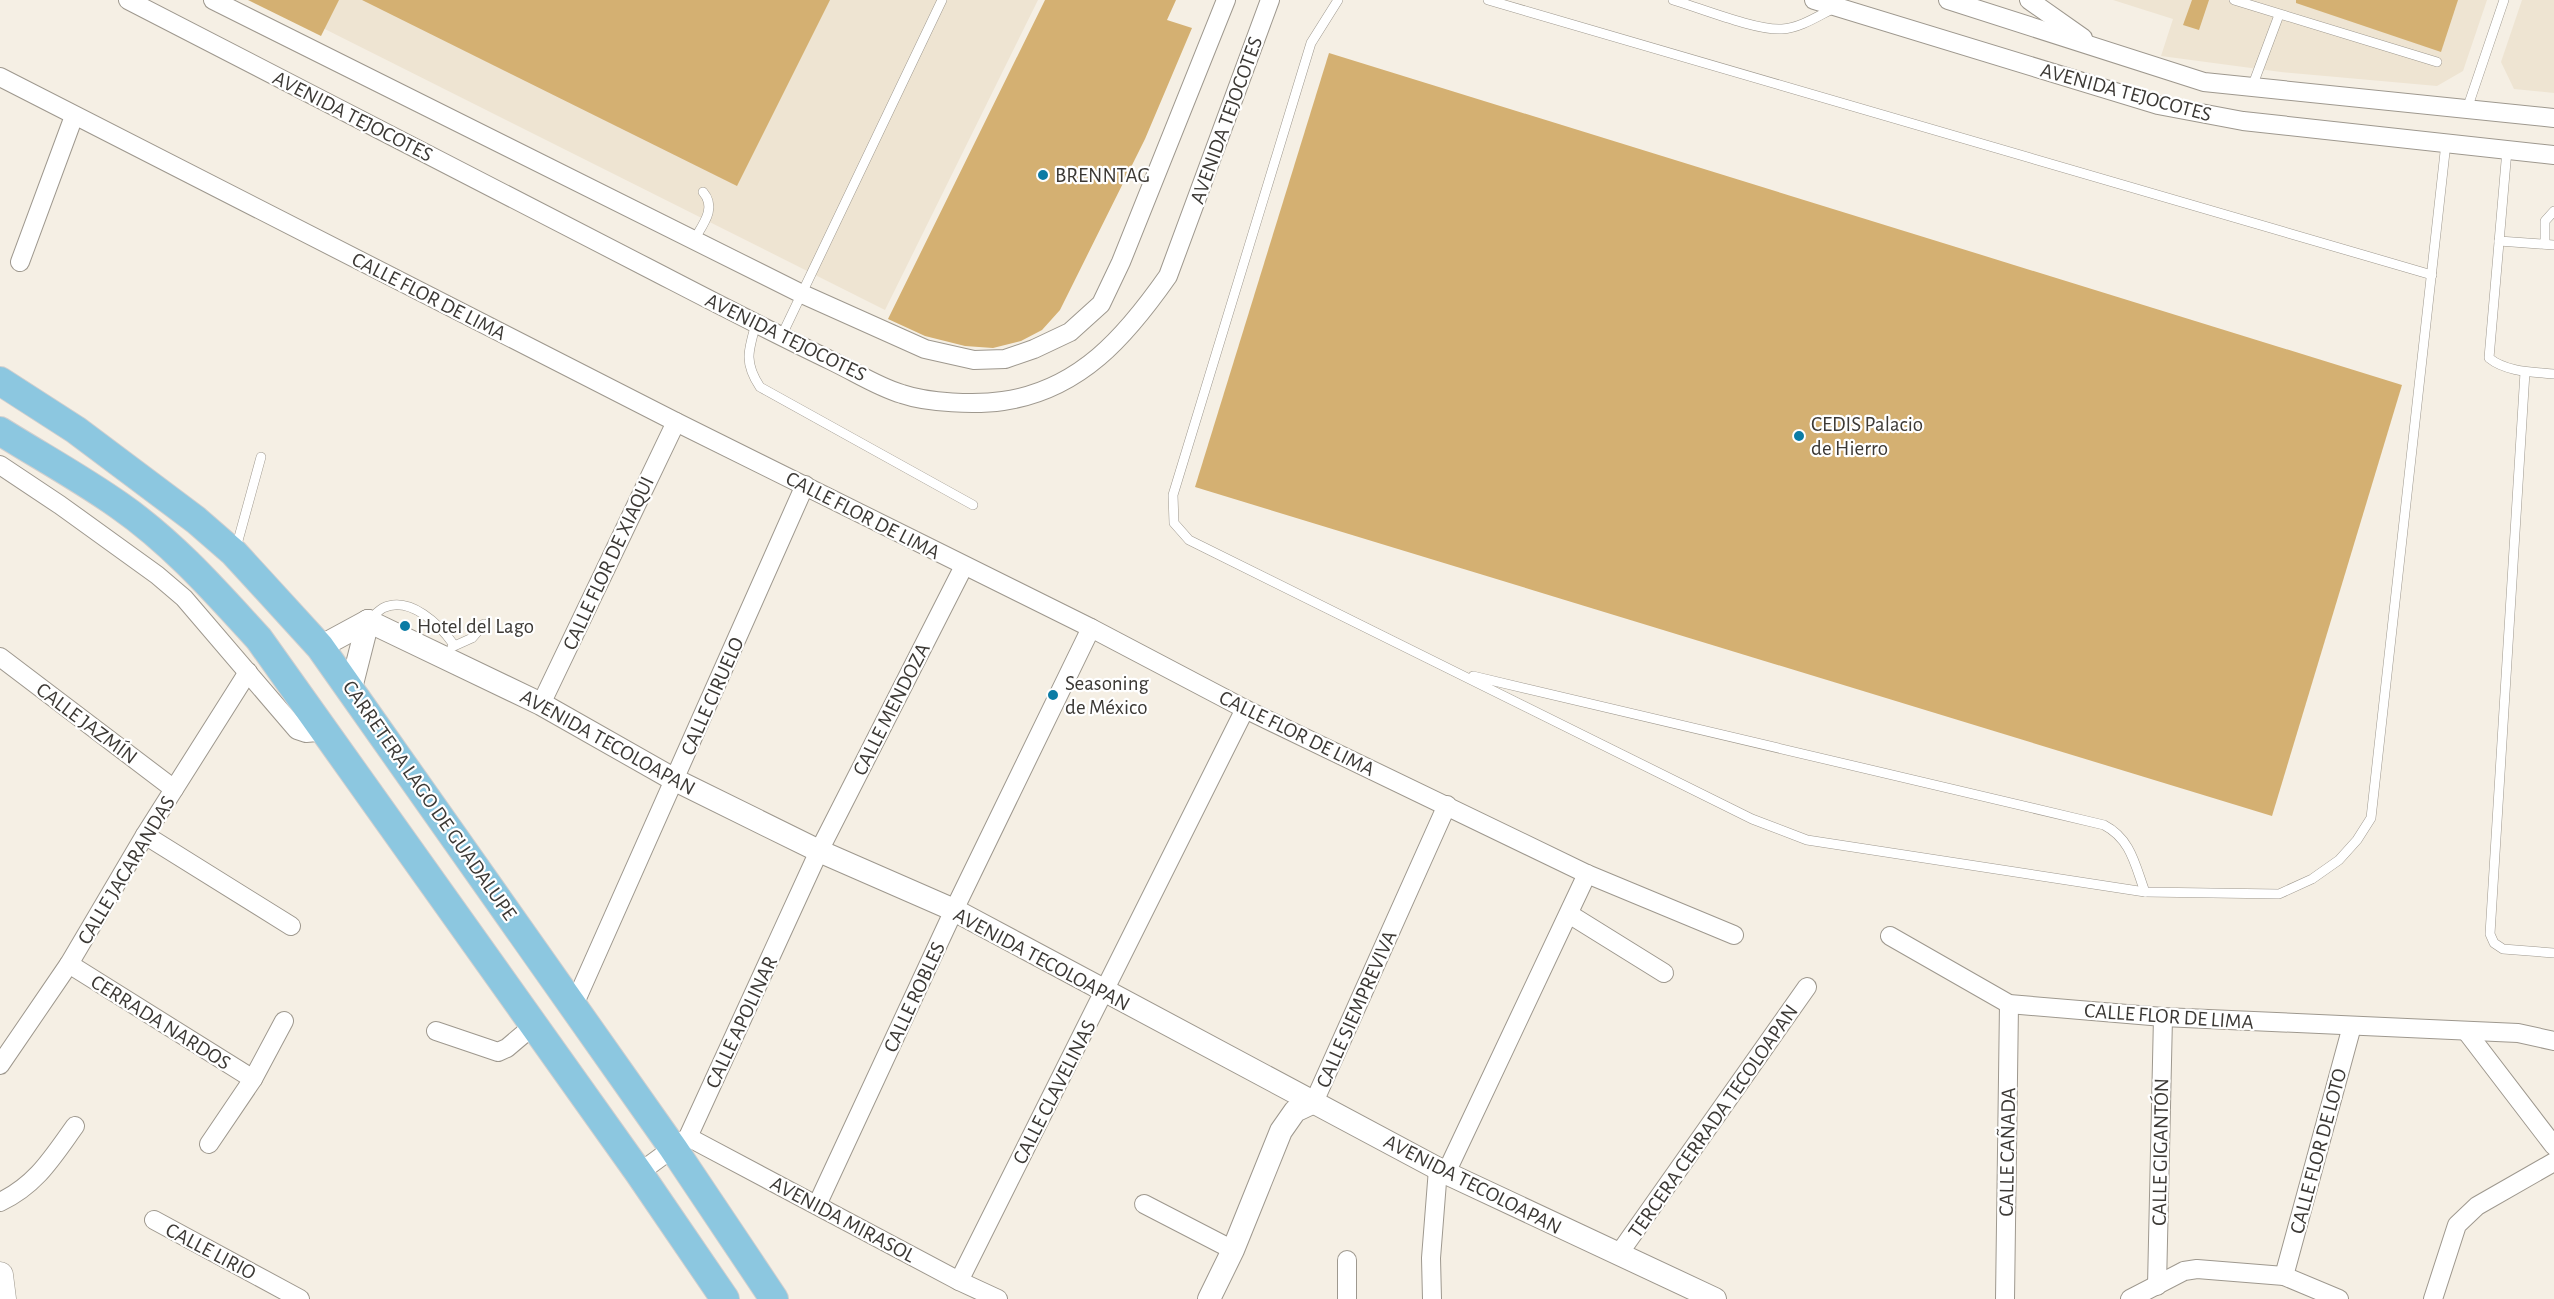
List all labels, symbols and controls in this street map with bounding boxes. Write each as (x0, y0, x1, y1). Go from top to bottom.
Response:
street label: AVENIDA TEJOCOTES (1186, 34, 1266, 207)
street label: AVENIDA TEJOCOTES (2038, 60, 2214, 125)
street label: AVENIDA TEJOCOTES (270, 67, 436, 166)
place label: BRENNTAG (1055, 165, 1150, 186)
marker: BRENNTAG (1036, 168, 1050, 182)
street label: CALLE FLOR DE LIMA (348, 249, 509, 344)
street label: AVENIDA TEJOCOTES (702, 289, 870, 386)
place label: CEDIS Palacio de Hierro (1811, 414, 1923, 459)
marker: CEDIS Palacio de Hierro (1792, 429, 1806, 443)
street label: CALLE FLOR DE LIMA (782, 468, 943, 563)
street label: CALLE FLOR DE XIAQUI (559, 473, 658, 653)
place label: Hotel del Lago (417, 616, 534, 637)
marker: Hotel del Lago (398, 619, 412, 633)
street label: CALLE CIRUELO (677, 634, 748, 758)
street label: CALLE MENDOZA (849, 640, 934, 779)
place label: Seasoning de México (1065, 673, 1149, 718)
street label: CALLE JAZMÍN (32, 677, 142, 768)
street label: CARRETERA LAGO DE GUADALUPE (339, 677, 521, 924)
street label: AVENIDA TECOLOAPAN (517, 686, 699, 799)
street label: CALLE FLOR DE LIMA (1216, 687, 1378, 780)
marker: Seasoning de México (1046, 688, 1060, 702)
street label: CALLE JACARANDAS (74, 792, 179, 948)
street label: AVENIDA TECOLOAPAN (950, 904, 1133, 1015)
street label: CALLE SIEMPREVIVA (1312, 927, 1401, 1091)
street label: CALLE ROBLES (880, 939, 949, 1056)
street label: CALLE APOLINAR (702, 953, 781, 1091)
street label: CERRADA NARDOS (87, 971, 234, 1074)
street label: CALLE FLOR DE LIMA (2083, 1000, 2254, 1033)
street label: TERCERA CERRADA TECOLOAPAN (1625, 1001, 1802, 1242)
street label: CALLE CLAVELINAS (1009, 1017, 1100, 1167)
street label: CALLE FLOR DE LOTO (2286, 1066, 2351, 1236)
street label: CALLE GIGANTÓN (2147, 1078, 2172, 1226)
street label: CALLE CAÑADA (1994, 1087, 2019, 1217)
street label: AVENIDA TECOLOAPAN (1381, 1131, 1565, 1238)
street label: AVENIDA MIRASOL (767, 1173, 919, 1267)
street label: CALLE LIRIO (162, 1219, 259, 1284)

